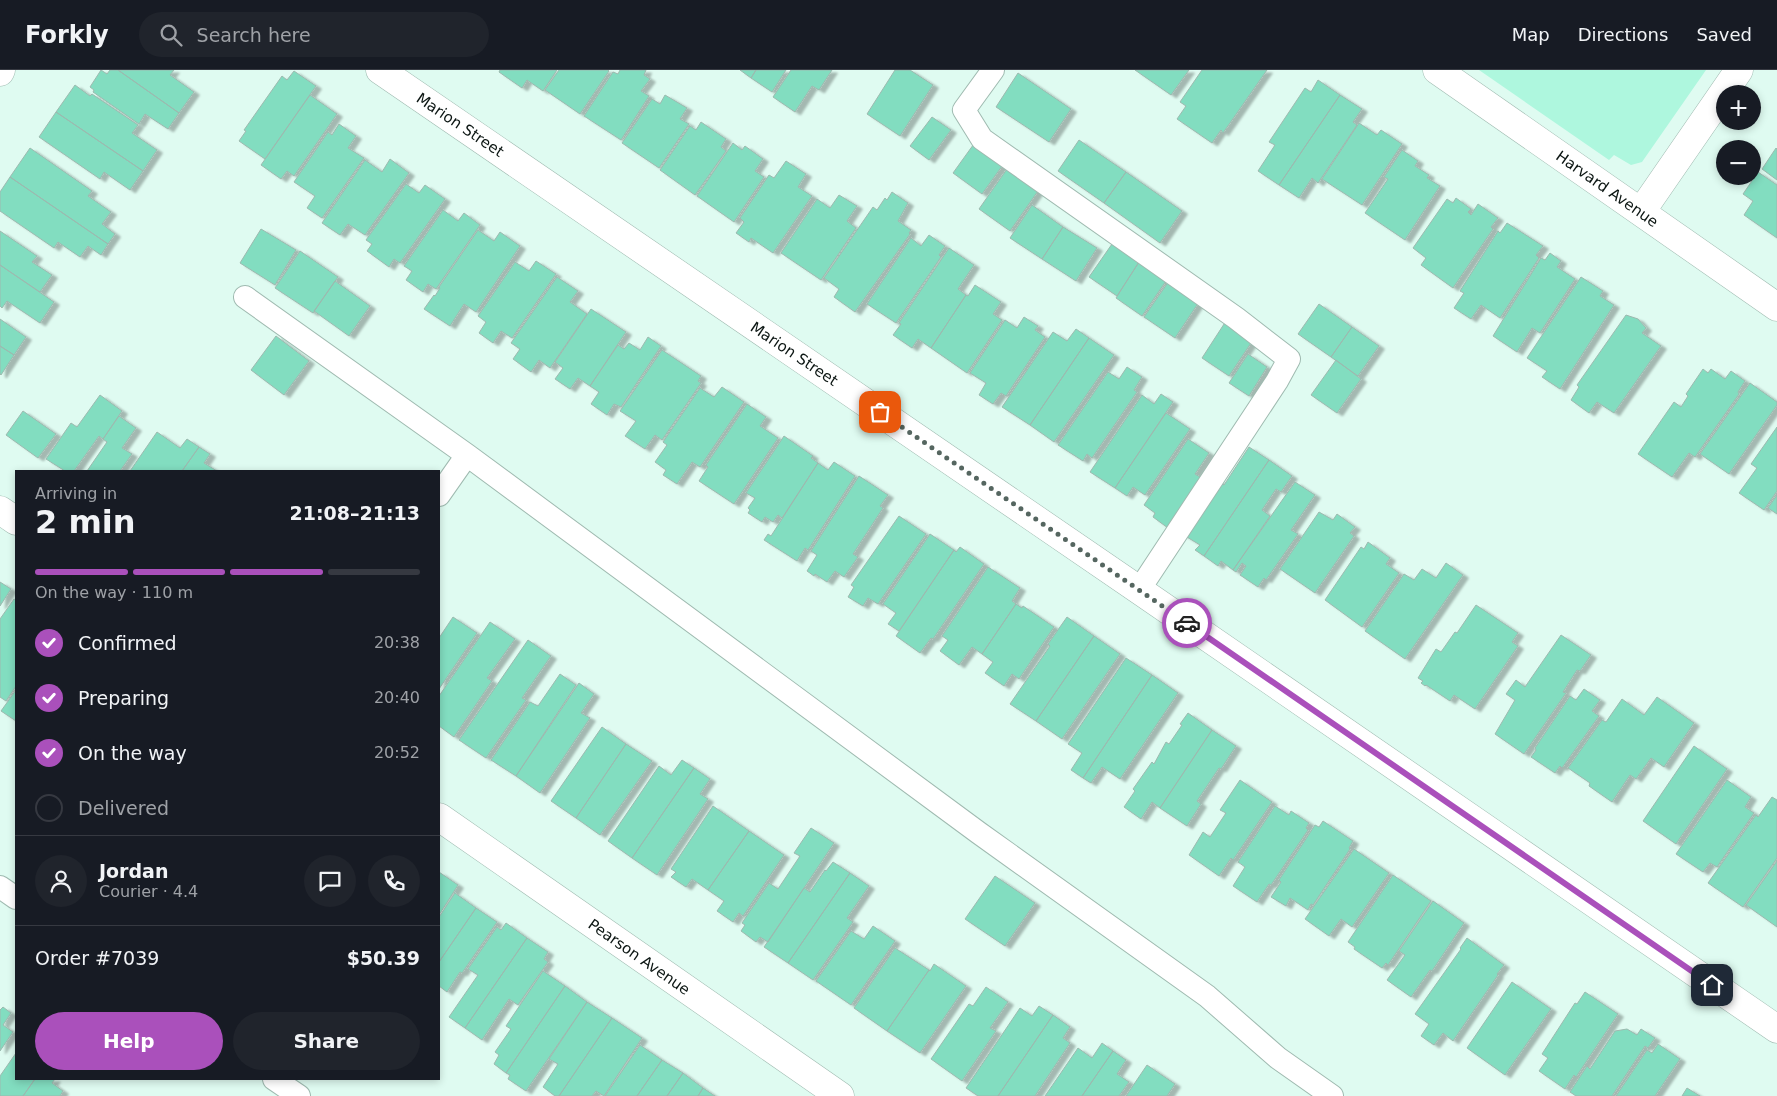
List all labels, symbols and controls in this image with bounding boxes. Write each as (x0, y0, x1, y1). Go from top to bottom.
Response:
search box (139, 12, 489, 57)
text: Forkly (25, 21, 109, 49)
icon: search (157, 21, 185, 49)
text: Search here (197, 24, 311, 46)
text: Map (1512, 24, 1550, 45)
text: Directions (1578, 24, 1668, 45)
text: Saved (1696, 24, 1752, 45)
map controls (1716, 85, 1761, 185)
button: + (1716, 85, 1761, 130)
street label: Marion Street (413, 89, 507, 161)
button: − (1716, 140, 1761, 185)
street label: Harvard Avenue (1552, 147, 1662, 231)
street label: Marion Street (747, 318, 841, 390)
pin (859, 391, 901, 433)
icon: bag (866, 398, 894, 426)
text: Arriving in (35, 484, 117, 503)
text: 21:08–21:13 (290, 502, 420, 524)
text: 2 min (35, 503, 136, 541)
text: On the way · 110 m (35, 583, 193, 602)
courier (1162, 598, 1212, 648)
icon: car (1173, 609, 1201, 637)
icon: check (35, 629, 63, 657)
text: Confirmed (78, 632, 177, 654)
text: 20:38 (374, 633, 420, 652)
icon: check (35, 684, 63, 712)
text: Preparing (78, 687, 169, 709)
text: 20:40 (374, 688, 420, 707)
icon: check (35, 739, 63, 767)
text: On the way (78, 742, 187, 764)
text: 20:52 (374, 743, 420, 762)
text: Delivered (78, 797, 169, 819)
button: person (35, 855, 87, 907)
button: chat (304, 855, 356, 907)
button: phone (368, 855, 420, 907)
text: Jordan (99, 860, 168, 882)
text: Courier · 4.4 (99, 882, 198, 901)
street label: Pearson Avenue (585, 915, 693, 999)
text: Order #7039 (35, 947, 159, 969)
text: $50.39 (347, 947, 420, 969)
pin (1691, 964, 1733, 1006)
icon: home (1698, 971, 1726, 999)
button: Help (35, 1012, 223, 1070)
button: Share (233, 1012, 420, 1070)

